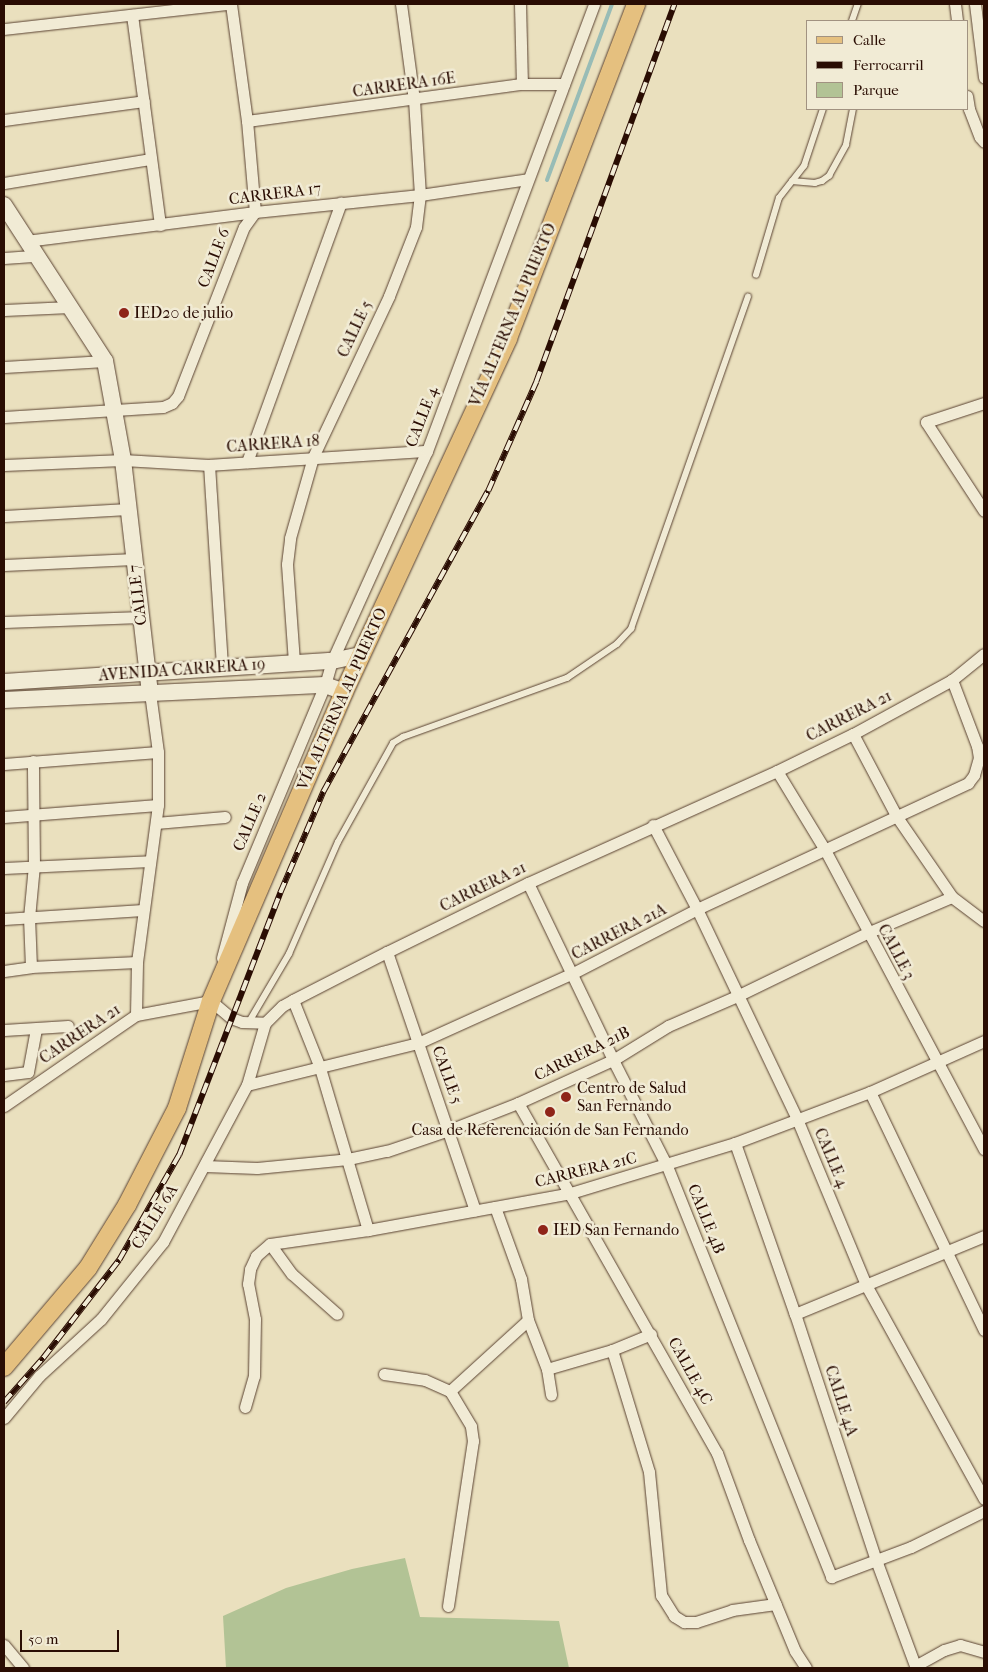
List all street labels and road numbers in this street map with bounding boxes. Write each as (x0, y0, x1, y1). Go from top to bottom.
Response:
street label: CARRERA 16E (351, 68, 457, 102)
street label: CARRERA 17 (228, 179, 322, 209)
street label: VÍA ALTERNA AL PUERTO (466, 220, 560, 410)
street label: CALLE 6 (194, 225, 234, 291)
street label: CALLE 5 (334, 298, 376, 360)
street label: CALLE 4 (402, 384, 442, 450)
street label: CARRERA 18 (226, 431, 320, 457)
street label: CALLE 7 (125, 563, 151, 627)
street label: VÍA ALTERNA AL PUERTO (293, 605, 391, 793)
street label: AVENIDA CARRERA 19 (98, 655, 266, 685)
street label: CARRERA 21 (803, 686, 895, 746)
street label: CALLE 2 (229, 790, 271, 854)
street label: CARRERA 21 (437, 858, 529, 916)
street label: CARRERA 21A (568, 900, 670, 964)
street label: CALLE 3 (873, 921, 919, 983)
street label: CARRERA 21 (36, 1000, 124, 1068)
street label: CARRERA 21B (531, 1023, 633, 1085)
street label: CALLE 5 (428, 1043, 466, 1107)
street label: CALLE 4 (810, 1125, 852, 1191)
street label: CARRERA 21C (533, 1148, 639, 1192)
street label: CALLE 6A (128, 1181, 182, 1253)
street label: CALLE 4B (683, 1181, 729, 1257)
street label: CALLE 4C (664, 1334, 716, 1408)
street label: CALLE 4A (821, 1363, 861, 1439)

